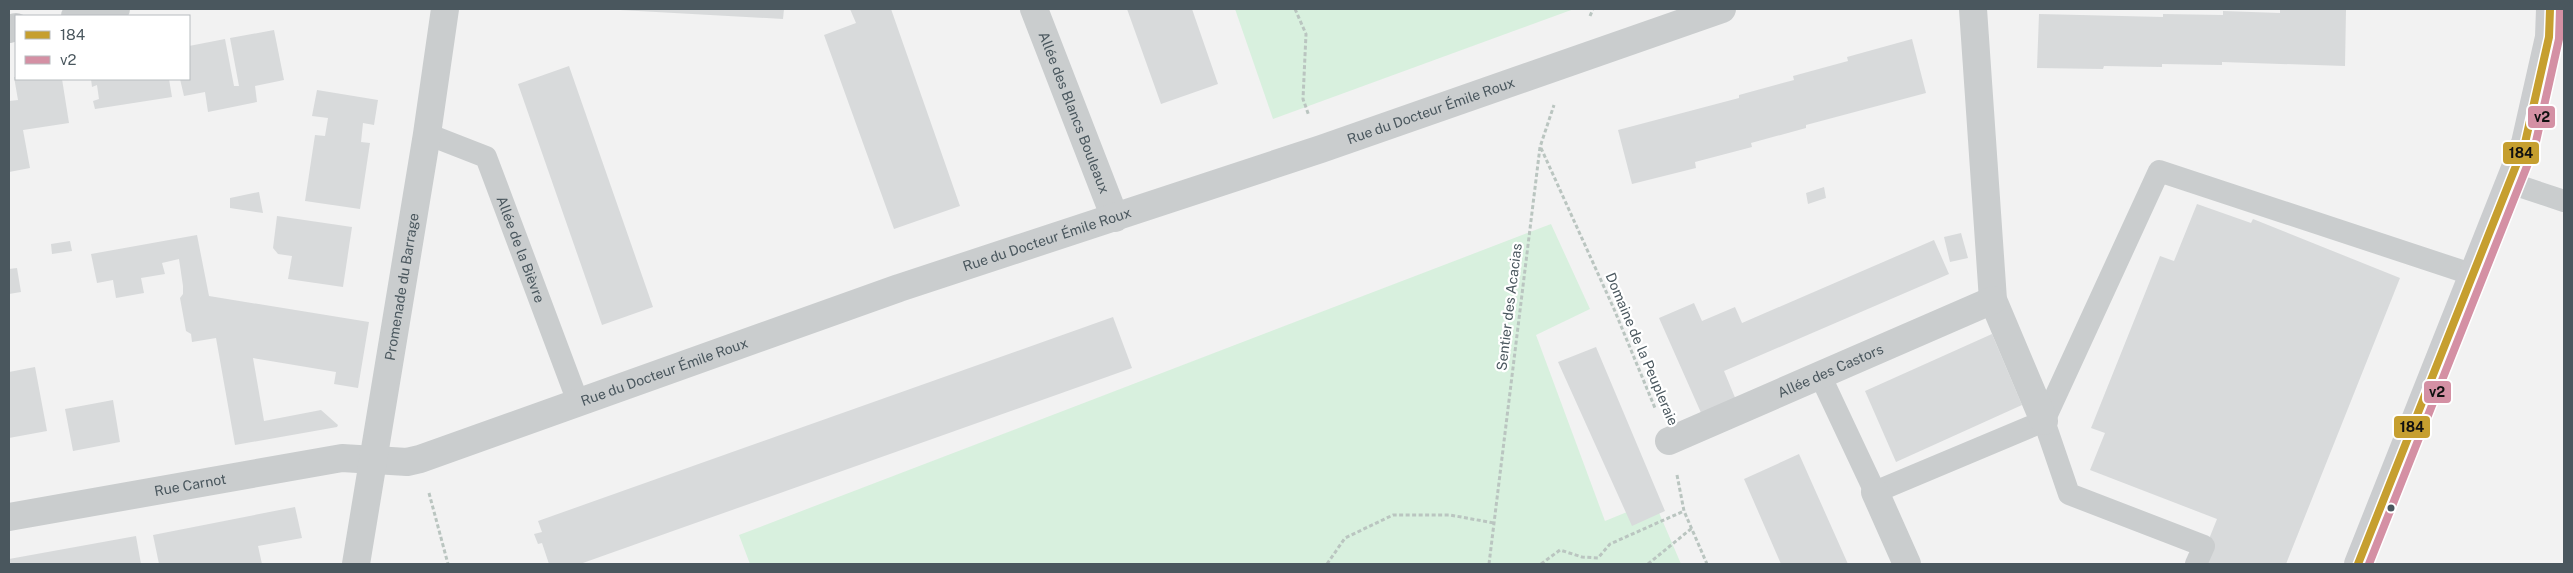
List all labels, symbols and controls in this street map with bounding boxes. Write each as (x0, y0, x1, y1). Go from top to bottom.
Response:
legend (15, 15, 190, 80)
text: 184 (60, 26, 85, 43)
street label: Allée des Blancs Bouleaux (1036, 29, 1113, 196)
text: v2 (60, 51, 77, 68)
street label: Rue du Docteur Émile Roux (1345, 74, 1517, 147)
line badge: v2 (2527, 105, 2556, 129)
text: v2 (2534, 109, 2550, 125)
line badge: 184 (2502, 141, 2540, 165)
text: 184 (2509, 145, 2533, 161)
street label: Allée de la Bièvre (493, 194, 548, 305)
street label: Rue du Docteur Émile Roux (961, 204, 1133, 274)
street label: Promenade du Barrage (382, 212, 422, 362)
street label: Sentier des Acacias (1493, 242, 1525, 372)
street label: Domaine de la Peupleraie (1602, 270, 1682, 428)
street label: Rue du Docteur Émile Roux (579, 335, 750, 409)
street label: Allée des Castors (1775, 341, 1886, 401)
line badge: v2 (2423, 380, 2452, 404)
text: v2 (2429, 384, 2445, 400)
line badge: 184 (2393, 415, 2431, 439)
text: 184 (2400, 419, 2424, 435)
street label: Rue Carnot (153, 471, 227, 499)
unlabelled marker (2386, 503, 2396, 513)

